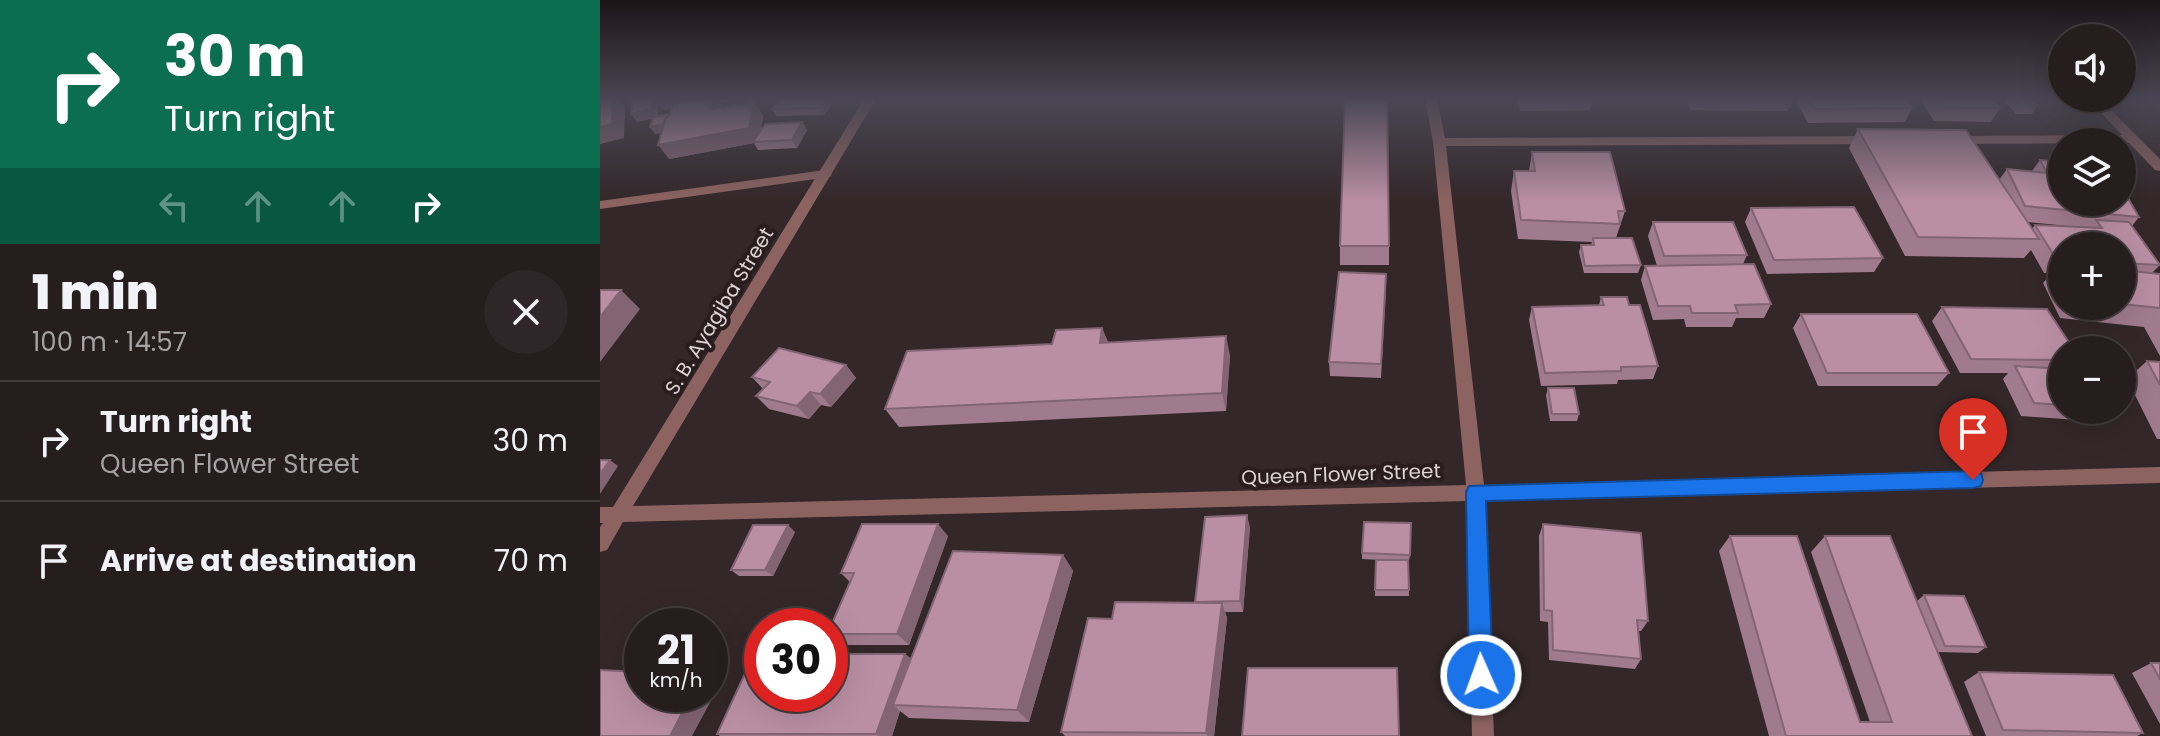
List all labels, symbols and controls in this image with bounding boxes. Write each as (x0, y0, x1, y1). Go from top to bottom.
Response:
text: 30 m (164, 17, 306, 96)
map controls (2048, 24, 2136, 424)
button: sound (2048, 24, 2136, 112)
icon: right (32, 32, 136, 136)
text: Turn right (164, 93, 335, 144)
button: layers (2048, 128, 2136, 216)
icon: left (152, 184, 196, 228)
icon: ahead (236, 184, 280, 228)
icon: ahead (320, 184, 364, 228)
icon: right (404, 184, 448, 228)
street label: S. B. Ayagiba Street (658, 222, 780, 400)
button: + (2048, 232, 2136, 320)
text: 1 min (32, 259, 159, 326)
button: close (484, 270, 568, 354)
text: 100 m · 14:57 (32, 324, 187, 360)
button: − (2048, 336, 2136, 424)
pin (1939, 398, 2007, 480)
text: Turn right (100, 400, 252, 443)
icon: arrive (1951, 410, 1995, 454)
icon: right (32, 419, 76, 463)
text: 30 m (493, 419, 568, 462)
text: Queen Flower Street (100, 446, 359, 482)
street label: Queen Flower Street (1241, 457, 1441, 491)
icon: arrive (32, 539, 76, 583)
text: Arrive at destination (100, 539, 417, 582)
text: 70 m (494, 539, 568, 582)
speed limit sign: 30 (744, 608, 848, 712)
text: 21 (657, 622, 695, 678)
position arrow (1439, 633, 1523, 717)
text: km/h (649, 666, 703, 694)

